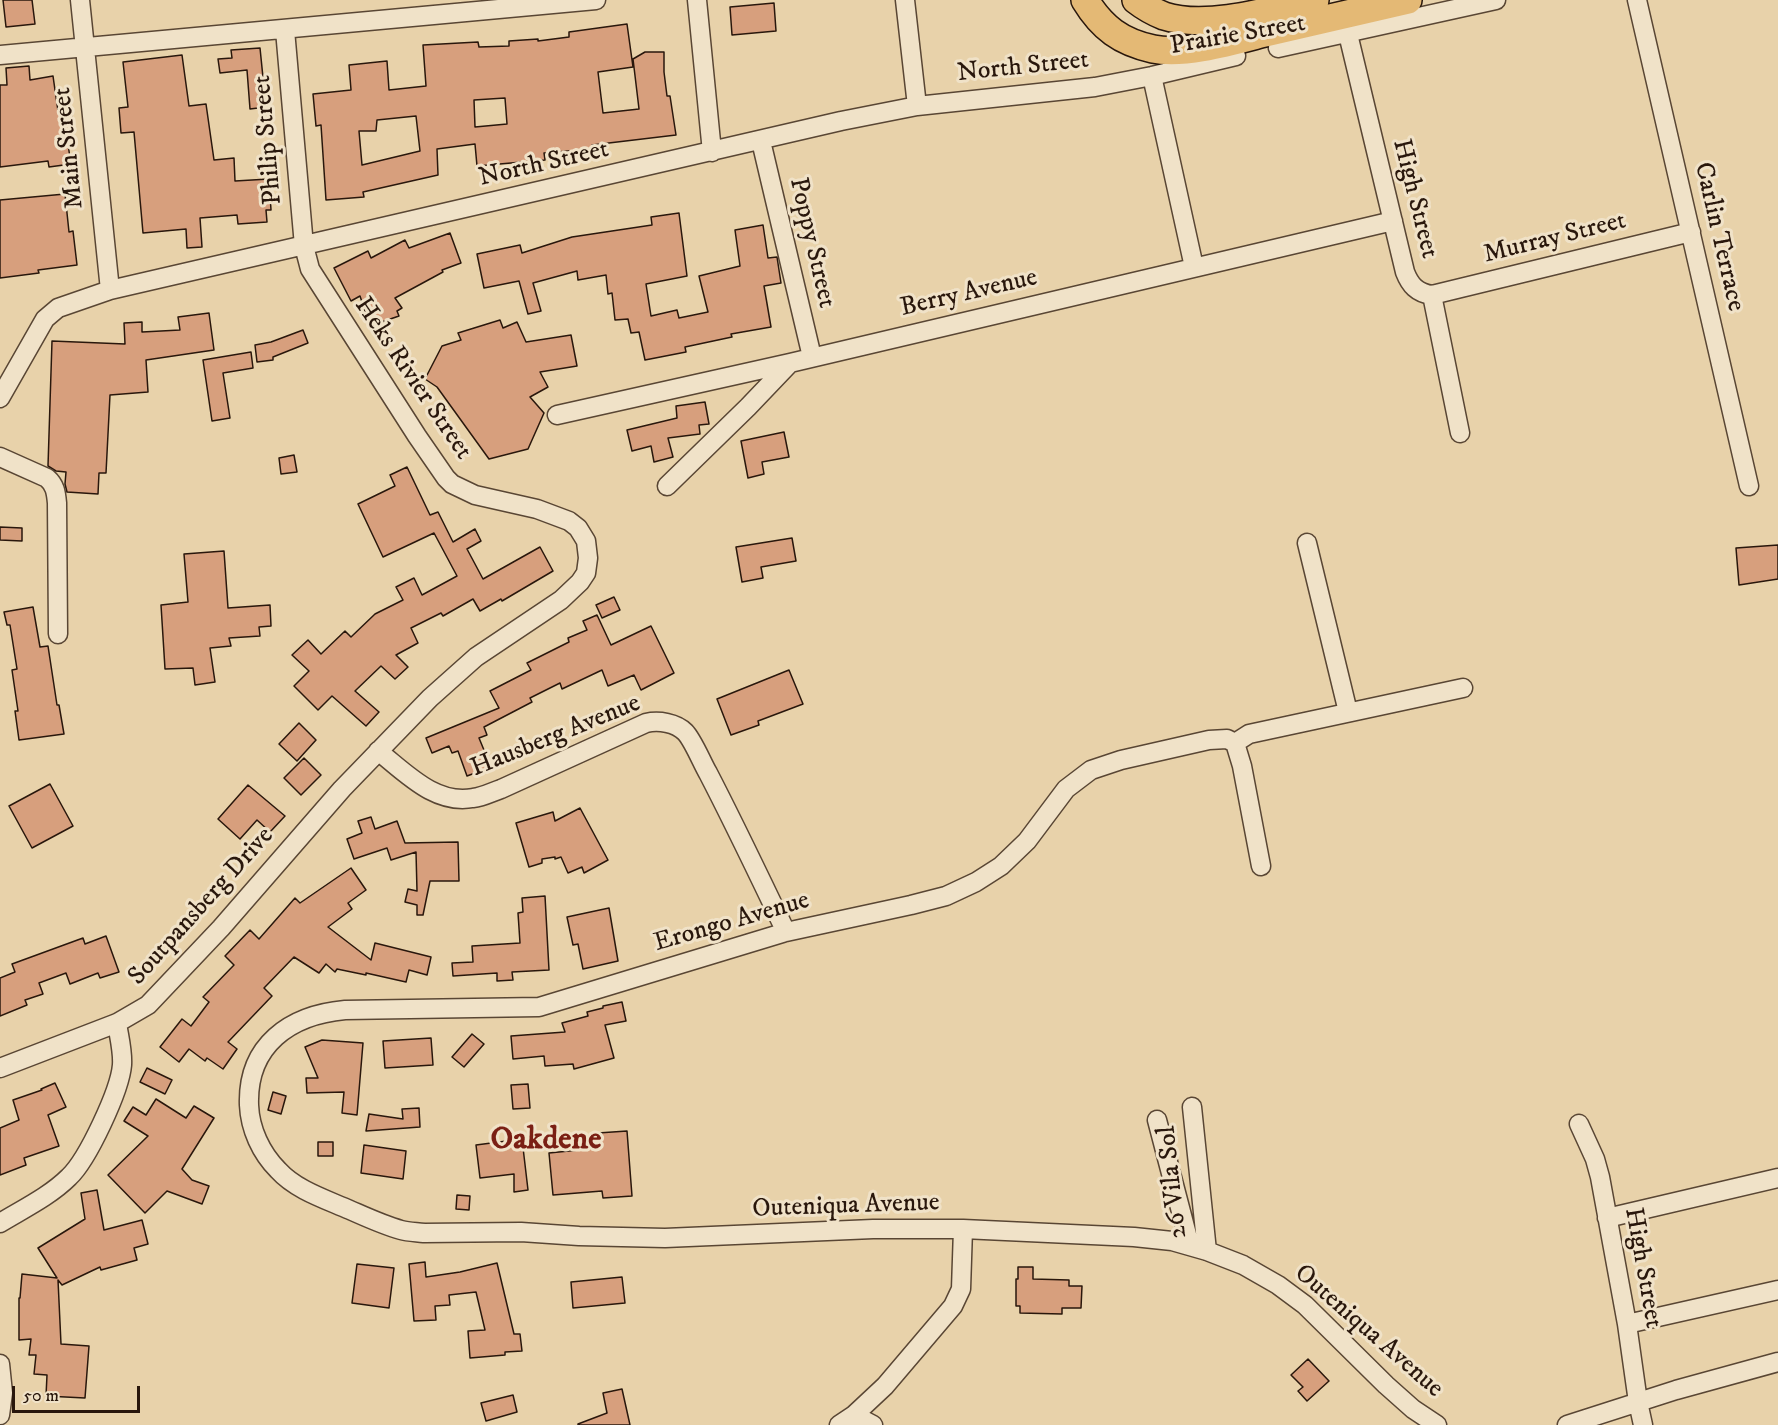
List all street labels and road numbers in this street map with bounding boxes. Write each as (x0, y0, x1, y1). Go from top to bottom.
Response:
street label: Prairie Street (1168, 9, 1308, 63)
street label: North Street (956, 46, 1090, 90)
street label: Philip Street (248, 74, 290, 206)
street label: Main Street (48, 86, 92, 210)
street label: North Street (476, 135, 612, 195)
street label: High Street (1384, 136, 1444, 262)
street label: Carlin Terrace (1686, 160, 1750, 314)
street label: Poppy Street (781, 175, 841, 311)
street label: Murray Street (1481, 206, 1629, 272)
street label: Berry Avenue (898, 263, 1040, 325)
street label: Heks Rivier Street (346, 292, 478, 466)
street label: Hausberg Avenue (467, 689, 645, 785)
street label: Soutpansberg Drive (123, 821, 281, 993)
street label: Erongo Avenue (651, 886, 813, 960)
street label: 26 Vila Sol (1153, 1124, 1195, 1240)
street label: Outeniqua Avenue (752, 1188, 940, 1226)
street label: High Street (1616, 1205, 1668, 1331)
street label: Outeniqua Avenue (1287, 1259, 1449, 1405)

